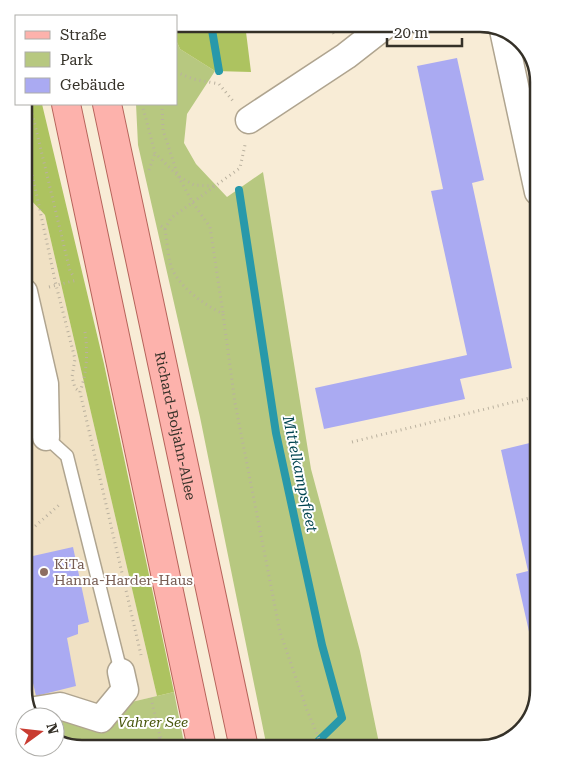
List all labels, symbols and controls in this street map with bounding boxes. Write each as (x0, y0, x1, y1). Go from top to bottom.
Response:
legend (15, 15, 178, 105)
scale bar (387, 15, 462, 47)
text: 20 m (394, 24, 429, 42)
text: Straße (60, 26, 107, 44)
text: Park (60, 51, 94, 69)
text: Gebäude (60, 76, 125, 94)
street label: Richard-Boljahn-Allee (152, 350, 199, 502)
water label: Mittelkampsfleet (279, 413, 321, 534)
place label: KiTa Hanna-Harder-Haus (54, 556, 193, 588)
marker: KiTa Hanna-Harder-Haus (38, 566, 50, 578)
north arrow (15, 707, 65, 757)
park label: Vahrer See (118, 714, 188, 730)
text: N (43, 721, 62, 736)

